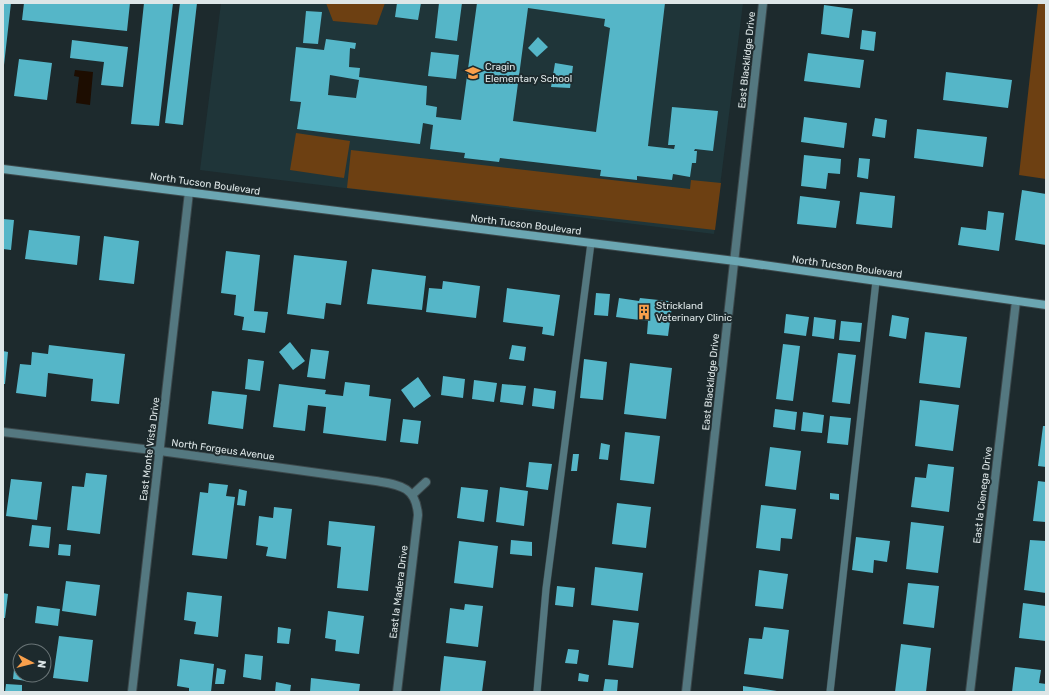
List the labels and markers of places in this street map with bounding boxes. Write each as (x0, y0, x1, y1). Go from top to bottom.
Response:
place label: Cragin Elementary School (485, 61, 572, 85)
school or university icon: Cragin Elementary School (464, 64, 482, 82)
place label: Strickland Veterinary Clinic (656, 300, 732, 324)
building icon: Strickland Veterinary Clinic (635, 303, 653, 321)

